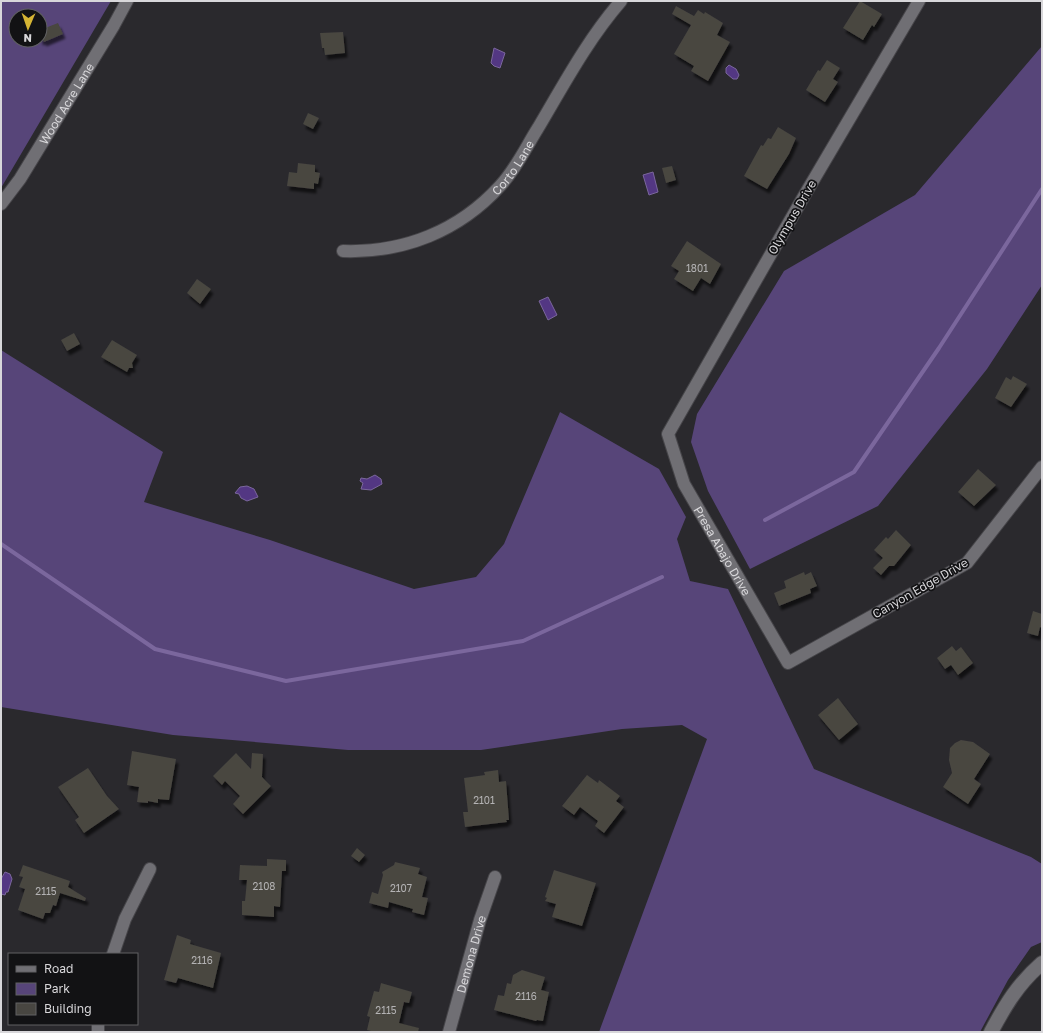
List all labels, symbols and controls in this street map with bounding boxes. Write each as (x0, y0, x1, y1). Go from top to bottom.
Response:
north arrow (8, 8, 48, 48)
text: N (23, 32, 32, 45)
street label: Wood Acre Lane (36, 60, 97, 147)
street label: Corto Lane (488, 137, 537, 198)
street label: Olympus Drive (765, 177, 819, 257)
house number: 1801 (686, 262, 708, 274)
street label: Presa Abajo Drive (691, 503, 755, 598)
street label: Canyon Edge Drive (870, 555, 970, 621)
house number: 2101 (473, 794, 495, 806)
house number: 2108 (253, 880, 275, 892)
house number: 2107 (390, 882, 412, 894)
house number: 2115 (35, 885, 57, 897)
street label: Demona Drive (453, 913, 489, 995)
legend (8, 953, 138, 1025)
house number: 2116 (191, 954, 213, 966)
text: Road (44, 961, 73, 976)
text: Park (44, 981, 70, 996)
house number: 2116 (515, 990, 537, 1002)
text: Building (44, 1001, 92, 1016)
house number: 2115 (375, 1004, 397, 1016)

